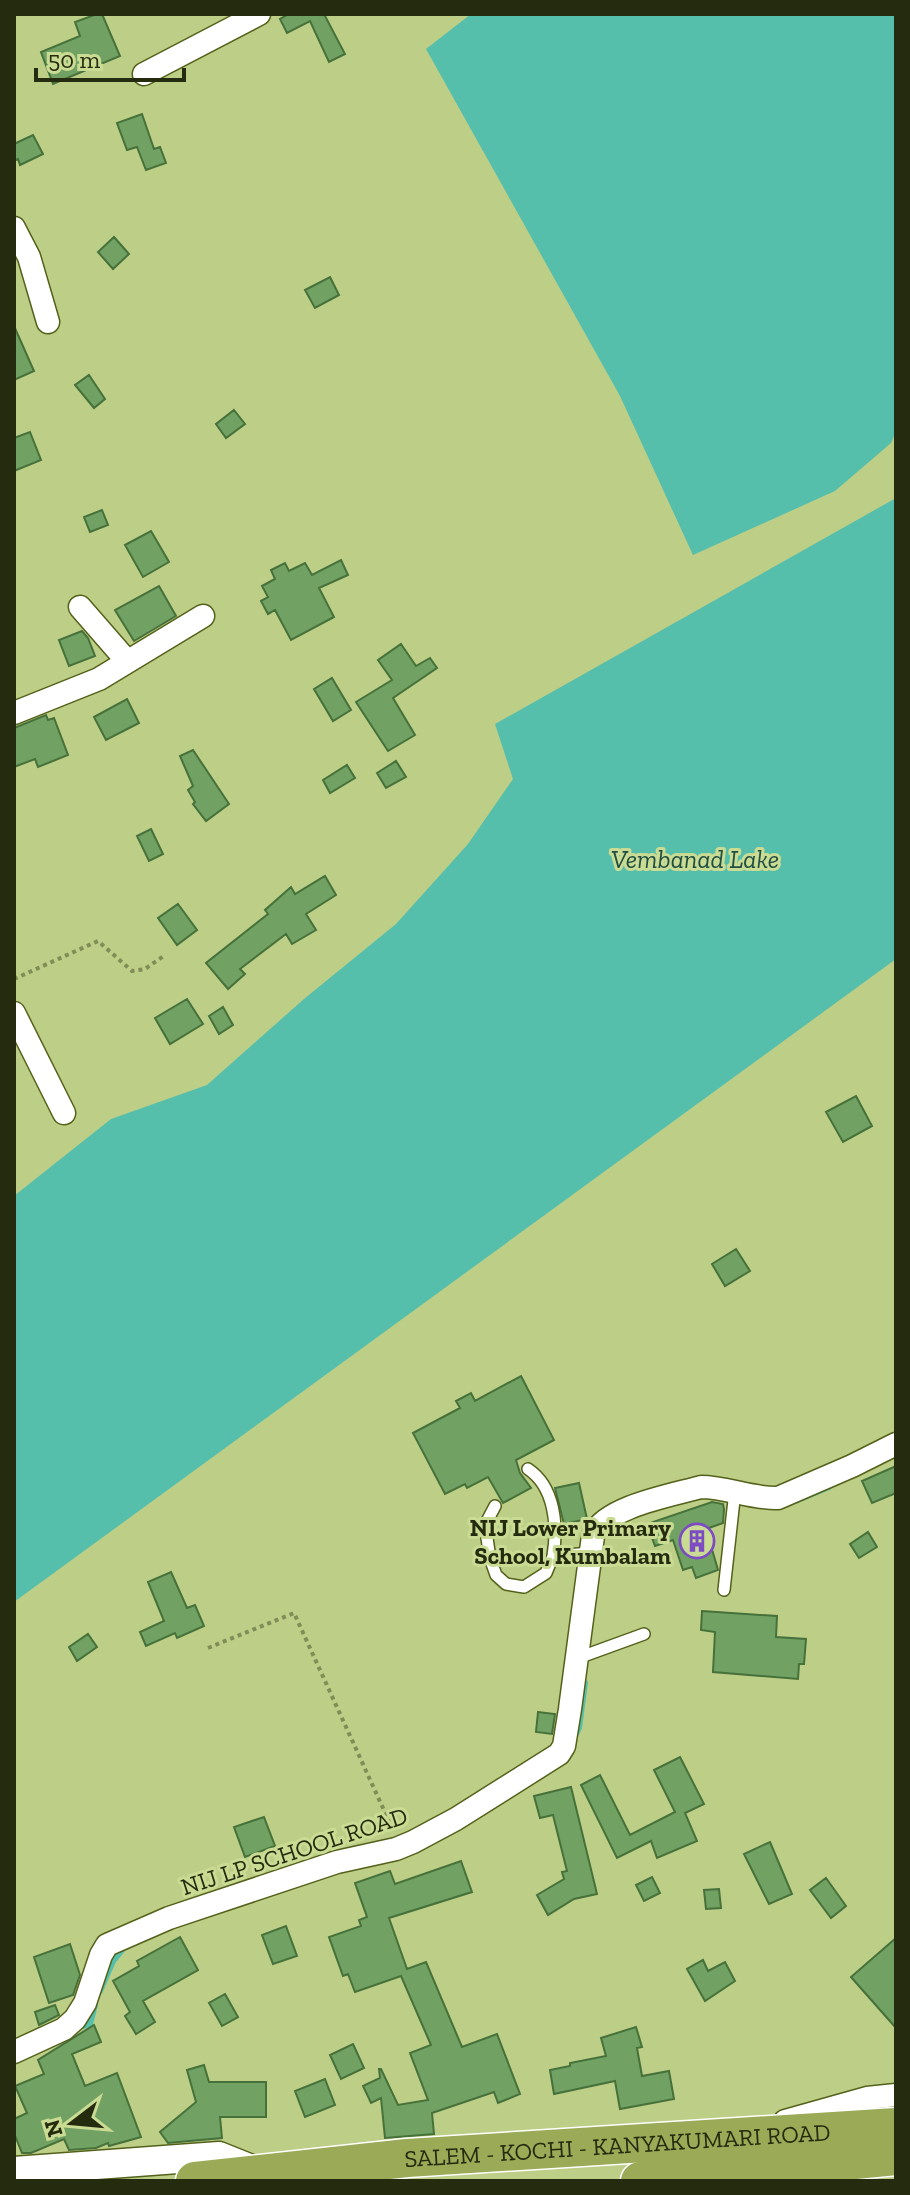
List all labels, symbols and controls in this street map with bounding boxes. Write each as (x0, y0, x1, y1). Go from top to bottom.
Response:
scale bar (36, 32, 184, 82)
text: 50 m (48, 45, 101, 74)
water label: Vembanad Lake (611, 843, 779, 875)
place label: NIJ Lower Primary School, Kumbalam (470, 1513, 671, 1570)
building icon: NIJ Lower Primary School, Kumbalam (678, 1522, 716, 1560)
street label: NIJ LP SCHOOL ROAD (177, 1801, 411, 1901)
north arrow (32, 2083, 112, 2163)
text: N (38, 2116, 69, 2140)
street label: SALEM - KOCHI - KANYAKUMARI ROAD (403, 2117, 831, 2173)

